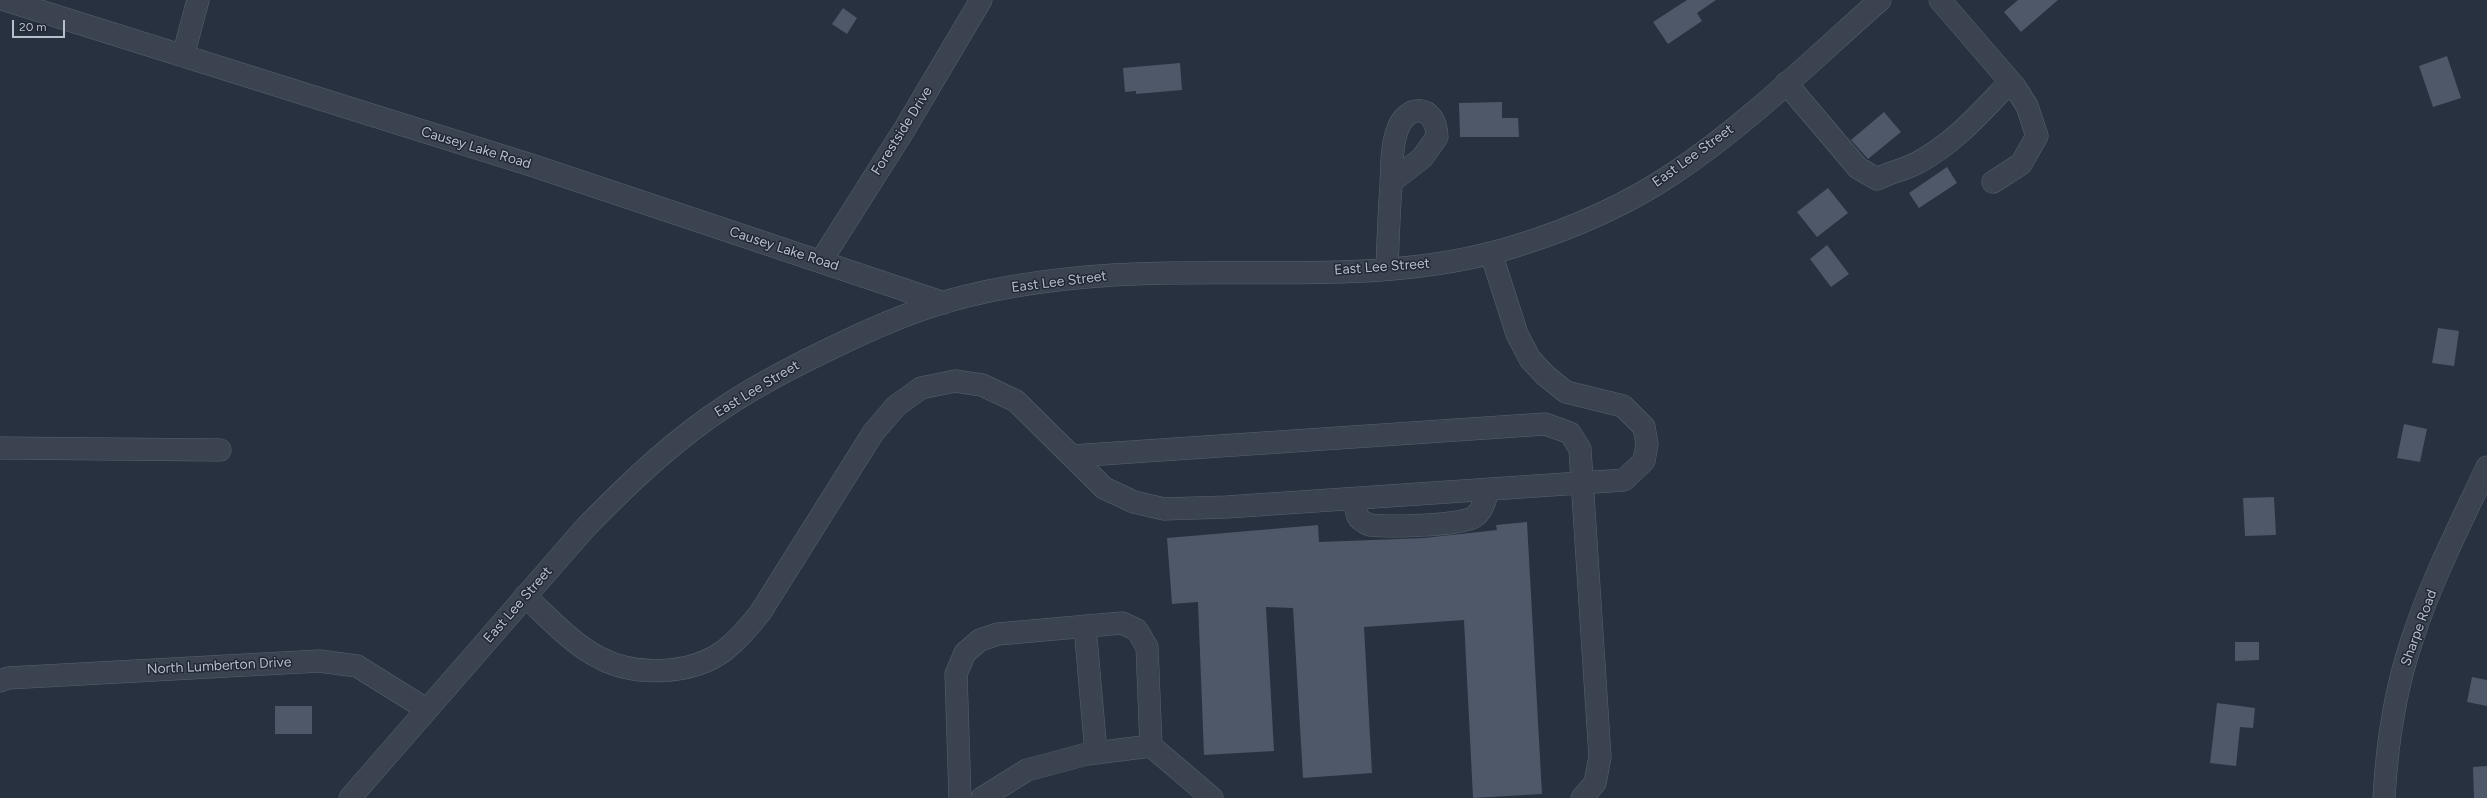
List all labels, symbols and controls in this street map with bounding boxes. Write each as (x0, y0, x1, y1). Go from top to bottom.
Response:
scale bar (14, 12, 67, 38)
text: 20 m (19, 20, 47, 34)
street label: Forestside Drive (868, 84, 936, 178)
street label: East Lee Street (1649, 121, 1737, 191)
street label: Causey Lake Road (419, 123, 533, 173)
street label: Causey Lake Road (727, 223, 841, 275)
street label: East Lee Street (1334, 255, 1430, 279)
street label: East Lee Street (1010, 268, 1108, 296)
street label: East Lee Street (712, 357, 802, 421)
street label: East Lee Street (480, 563, 556, 647)
street label: Sharpe Road (2397, 588, 2441, 668)
street label: North Lumberton Drive (146, 654, 292, 678)

